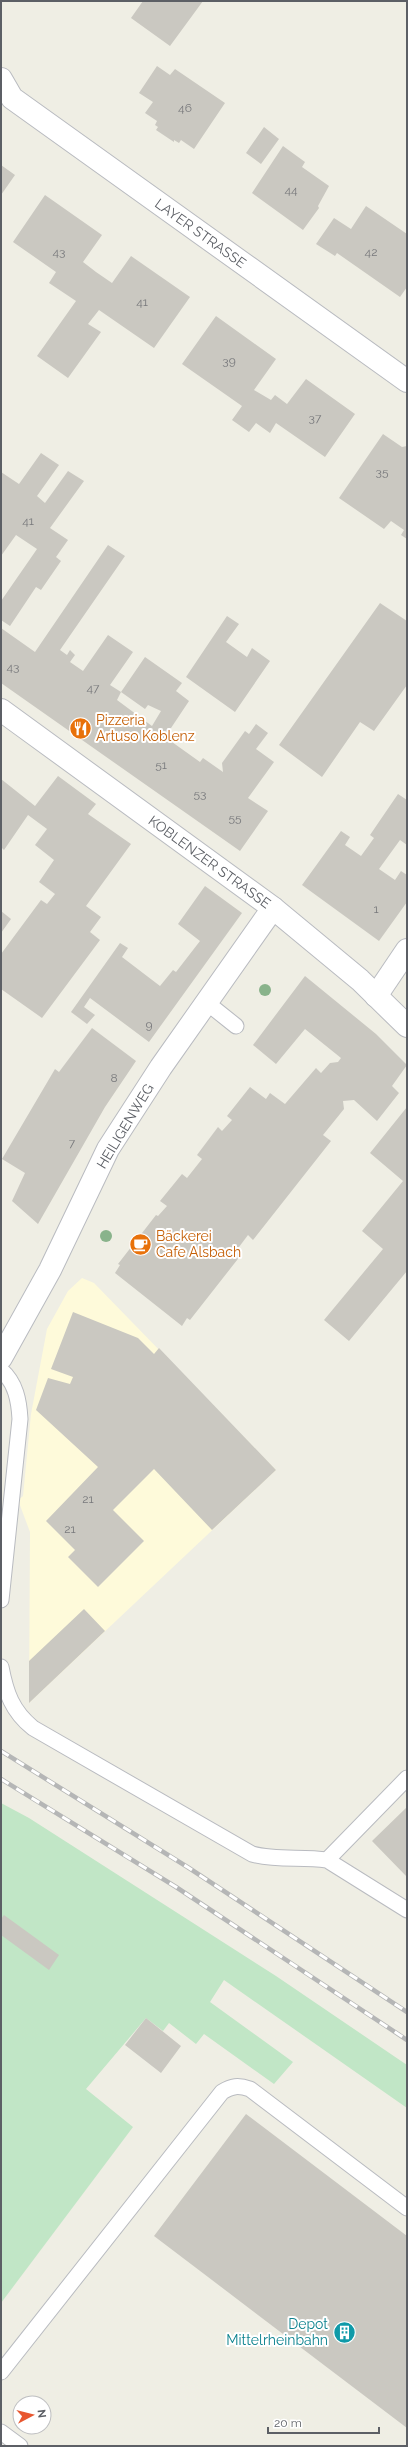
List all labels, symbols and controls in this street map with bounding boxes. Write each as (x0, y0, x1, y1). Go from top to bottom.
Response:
house number: 46 (178, 101, 192, 115)
house number: 44 (284, 183, 298, 197)
street label: LAYER STRASSE (152, 195, 249, 271)
house number: 43 (53, 245, 65, 259)
house number: 42 (365, 245, 377, 259)
house number: 41 (136, 295, 148, 309)
house number: 39 (222, 354, 236, 368)
house number: 37 (309, 411, 322, 425)
house number: 35 (376, 465, 389, 479)
house number: 41 (22, 514, 34, 528)
house number: 43 (7, 660, 19, 674)
house number: 47 (87, 681, 100, 695)
place label: Pizzeria Artuso Koblenz (96, 712, 195, 744)
restaurant icon: Pizzeria Artuso Koblenz (67, 715, 93, 741)
house number: 51 (155, 758, 167, 772)
house number: 53 (194, 787, 206, 801)
house number: 55 (228, 811, 242, 825)
street label: KOBLENZER STRASSE (146, 812, 274, 912)
house number: 1 (373, 902, 379, 916)
house number: 9 (145, 1018, 153, 1032)
house number: 8 (110, 1071, 118, 1085)
street label: HEILIGENWEG (93, 1081, 157, 1171)
house number: 7 (69, 1136, 76, 1150)
place label: Bäckerei Cafe Alsbach (156, 1228, 241, 1260)
cafe icon: Bäckerei Cafe Alsbach (127, 1231, 153, 1257)
house number: 21 (82, 1492, 94, 1506)
house number: 21 (64, 1522, 76, 1536)
place label: Depot Mittelrheinbahn (226, 2316, 328, 2348)
building icon: Depot Mittelrheinbahn (331, 2319, 357, 2345)
north arrow (12, 2395, 52, 2435)
text: N (34, 2409, 48, 2419)
scale bar (268, 2409, 379, 2435)
text: 20 m (274, 2416, 302, 2430)

